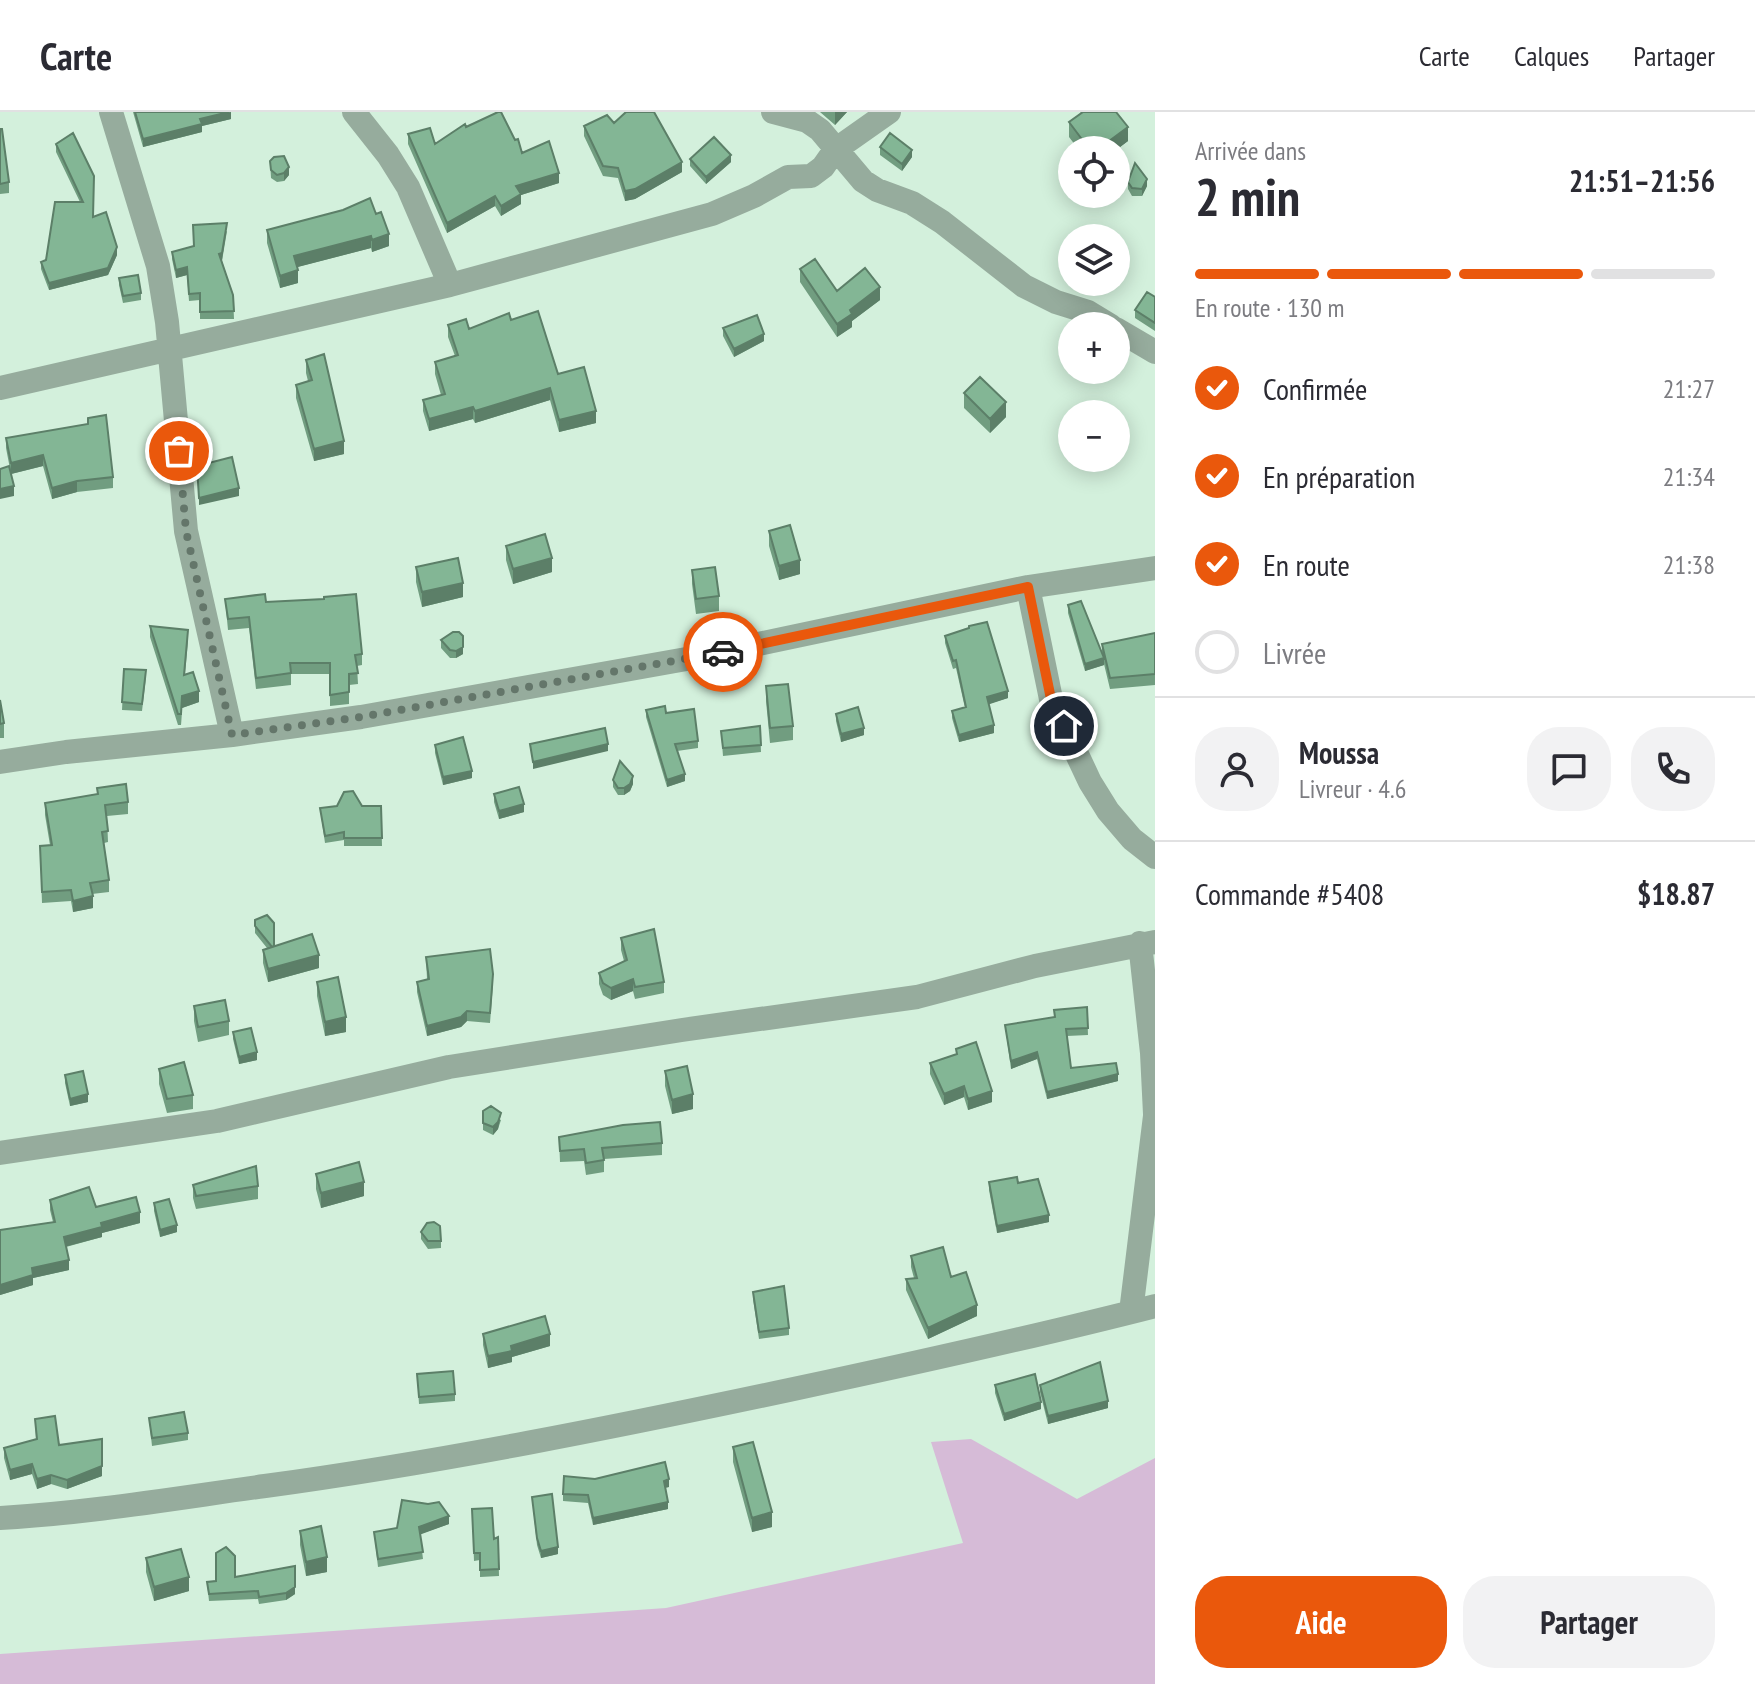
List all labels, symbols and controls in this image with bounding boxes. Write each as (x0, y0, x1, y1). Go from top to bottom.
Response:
text: Carte (40, 31, 112, 80)
text: Carte (1419, 37, 1470, 74)
text: Calques (1514, 37, 1589, 74)
text: Partager (1633, 37, 1715, 74)
text: Arrivée dans (1195, 134, 1306, 167)
map controls (1058, 136, 1130, 472)
button: locate (1058, 136, 1130, 208)
text: 21:51–21:56 (1569, 161, 1715, 200)
text: 2 min (1195, 163, 1300, 230)
button: layers (1058, 224, 1130, 296)
text: En route · 130 m (1195, 291, 1345, 324)
button: + (1058, 312, 1130, 384)
icon: check (1195, 366, 1239, 410)
text: Confirmée (1263, 369, 1367, 408)
text: 21:27 (1663, 372, 1715, 405)
button: − (1058, 400, 1130, 472)
pin (145, 417, 213, 485)
icon: bag (157, 429, 201, 473)
icon: check (1195, 454, 1239, 498)
text: En préparation (1263, 457, 1415, 496)
text: 21:34 (1663, 460, 1715, 493)
icon: check (1195, 542, 1239, 586)
text: En route (1263, 545, 1350, 584)
text: 21:38 (1663, 548, 1715, 581)
courier (683, 612, 763, 692)
icon: car (701, 630, 745, 674)
text: Livrée (1263, 633, 1326, 672)
pin (1030, 692, 1098, 760)
icon: home (1042, 704, 1086, 748)
button: person (1195, 727, 1279, 811)
button: chat (1527, 727, 1611, 811)
button: phone (1631, 727, 1715, 811)
text: Moussa (1299, 733, 1379, 772)
text: Livreur · 4.6 (1299, 772, 1406, 805)
text: Commande #5408 (1195, 874, 1384, 913)
text: $18.87 (1637, 874, 1715, 913)
button: Aide (1195, 1576, 1447, 1668)
button: Partager (1463, 1576, 1715, 1668)

